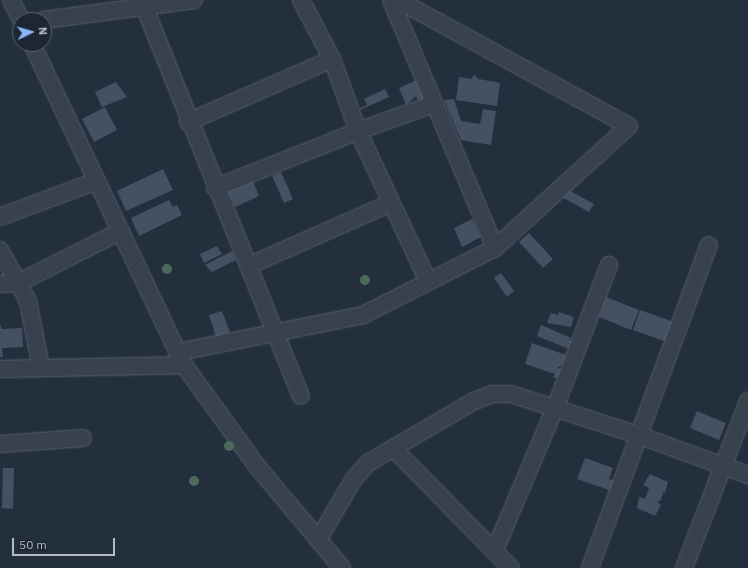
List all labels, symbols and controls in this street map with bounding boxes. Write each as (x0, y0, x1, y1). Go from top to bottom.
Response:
north arrow (12, 12, 52, 52)
text: N (36, 26, 50, 36)
scale bar (14, 530, 117, 556)
text: 50 m (19, 537, 47, 552)

